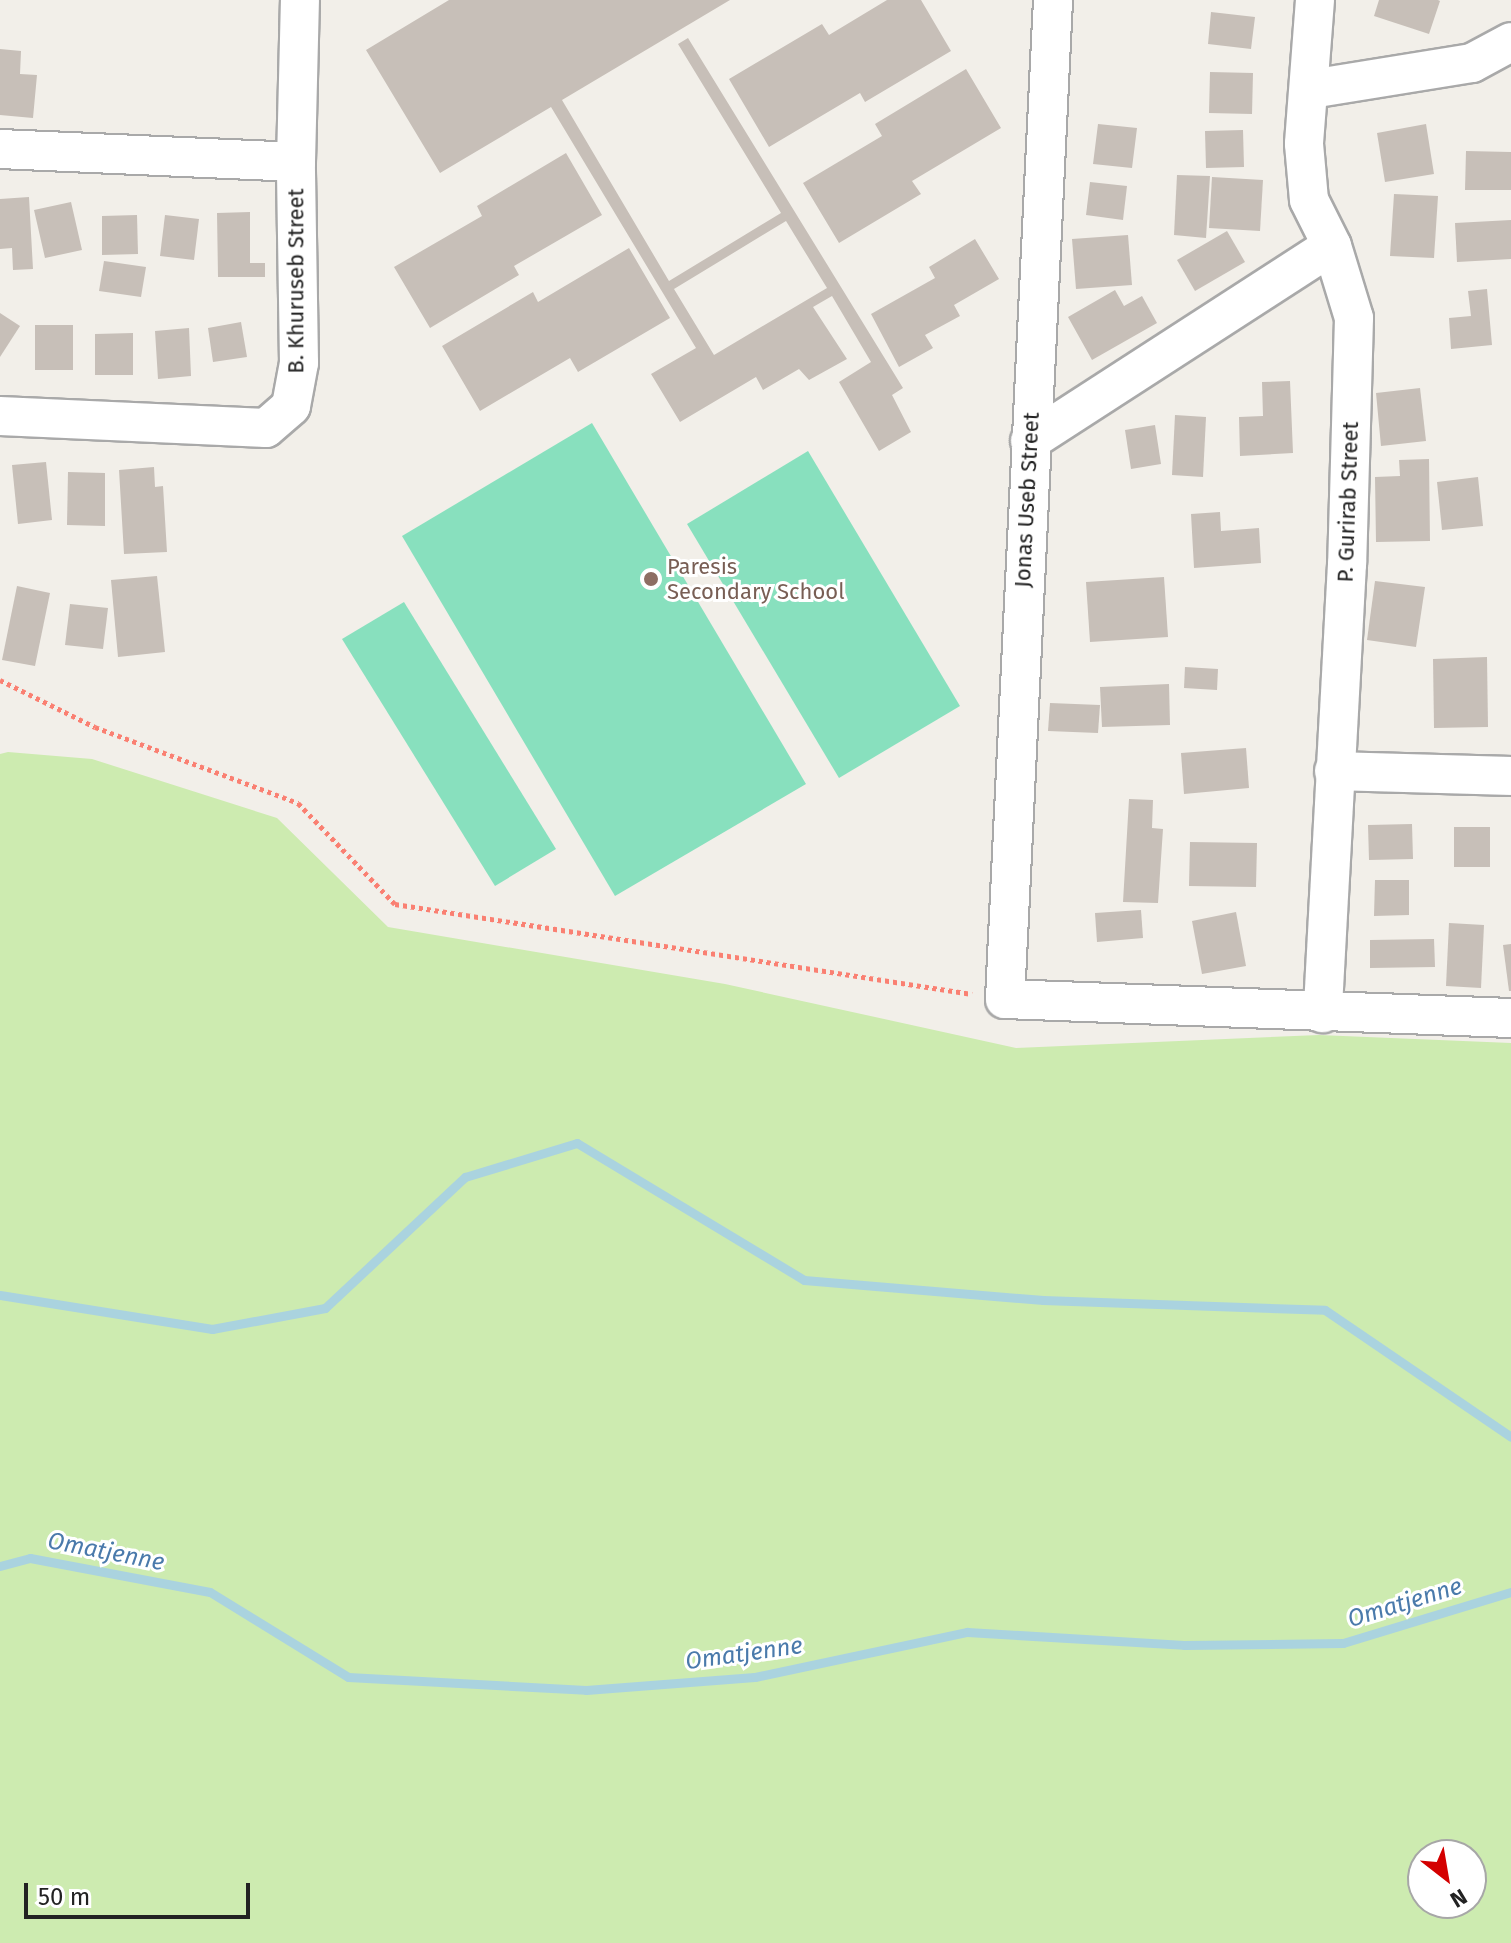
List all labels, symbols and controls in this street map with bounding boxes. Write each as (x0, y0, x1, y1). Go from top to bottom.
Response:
street label: B. Khuruseb Street (283, 188, 309, 374)
street label: Jonas Useb Street (1009, 412, 1045, 588)
street label: P. Gurirab Street (1332, 421, 1364, 583)
place label: Paresis Secondary School (667, 553, 845, 604)
marker: Paresis Secondary School (642, 570, 660, 588)
water label: Omatjenne (45, 1527, 167, 1577)
water label: Omatjenne (1344, 1572, 1466, 1634)
water label: Omatjenne (683, 1632, 805, 1676)
north arrow (1407, 1839, 1487, 1919)
scale bar (28, 1867, 254, 1917)
text: 50 m (38, 1883, 90, 1911)
text: N (1445, 1883, 1472, 1914)

